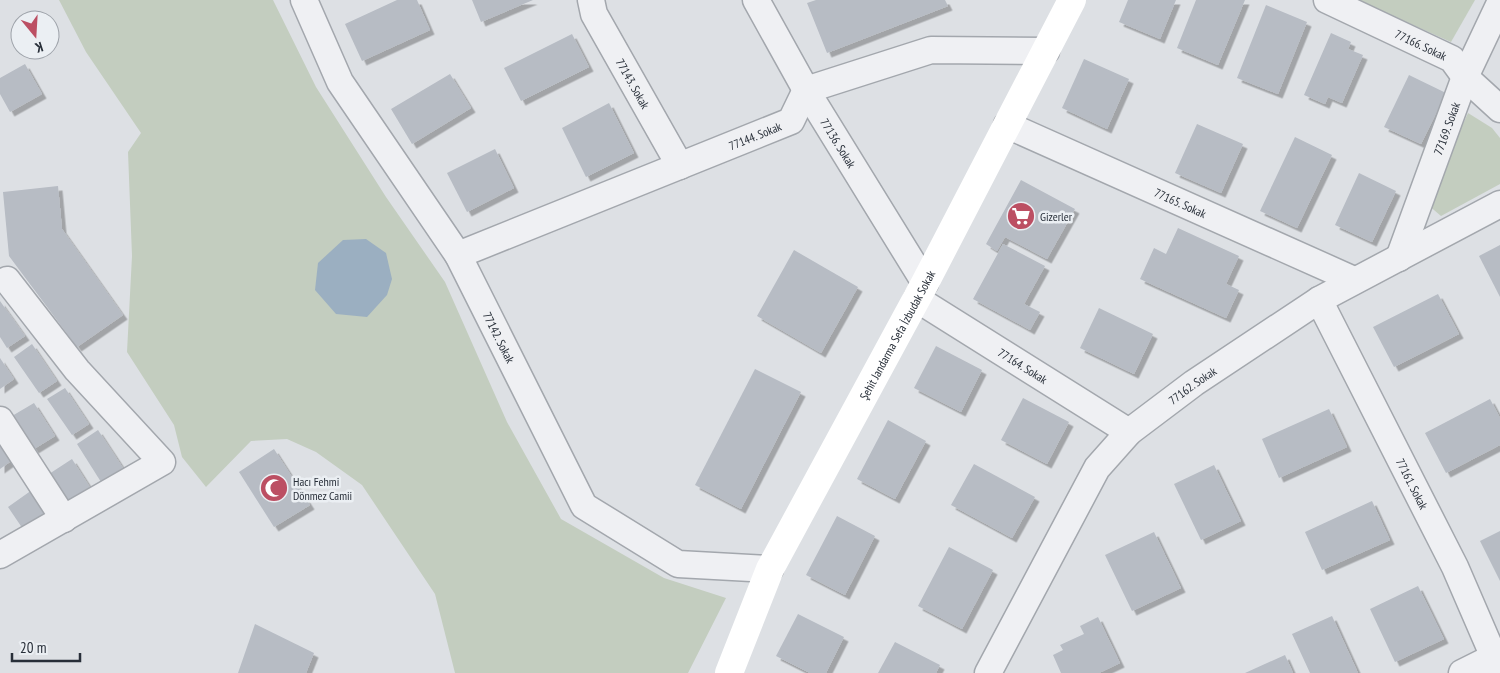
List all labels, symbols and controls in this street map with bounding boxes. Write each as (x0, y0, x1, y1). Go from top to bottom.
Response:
north arrow (10, 10, 60, 60)
street label: 77166. Sokak (1393, 26, 1450, 63)
text: K (32, 38, 45, 57)
street label: 77143. Sokak (613, 56, 654, 111)
street label: 77169. Sokak (1430, 99, 1463, 157)
street label: 77136. Sokak (818, 115, 860, 171)
street label: 77144. Sokak (726, 118, 784, 153)
street label: 77165. Sokak (1152, 184, 1209, 221)
supermarket icon: Gizerler (1006, 201, 1036, 231)
place label: Gizerler (1040, 209, 1073, 224)
street label: Şehit Jandarma Sefa İzbudak Sokak (856, 267, 938, 402)
street label: 77142. Sokak (480, 309, 519, 366)
street label: 77164. Sokak (995, 344, 1051, 387)
street label: 77162. Sokak (1165, 363, 1219, 407)
street label: 77161. Sokak (1393, 455, 1432, 512)
mosque icon: Hacı Fehmi Dönmez Camii (259, 473, 289, 503)
place label: Hacı Fehmi Dönmez Camii (293, 474, 352, 503)
scale bar (12, 630, 80, 662)
text: 20 m (20, 638, 46, 657)

